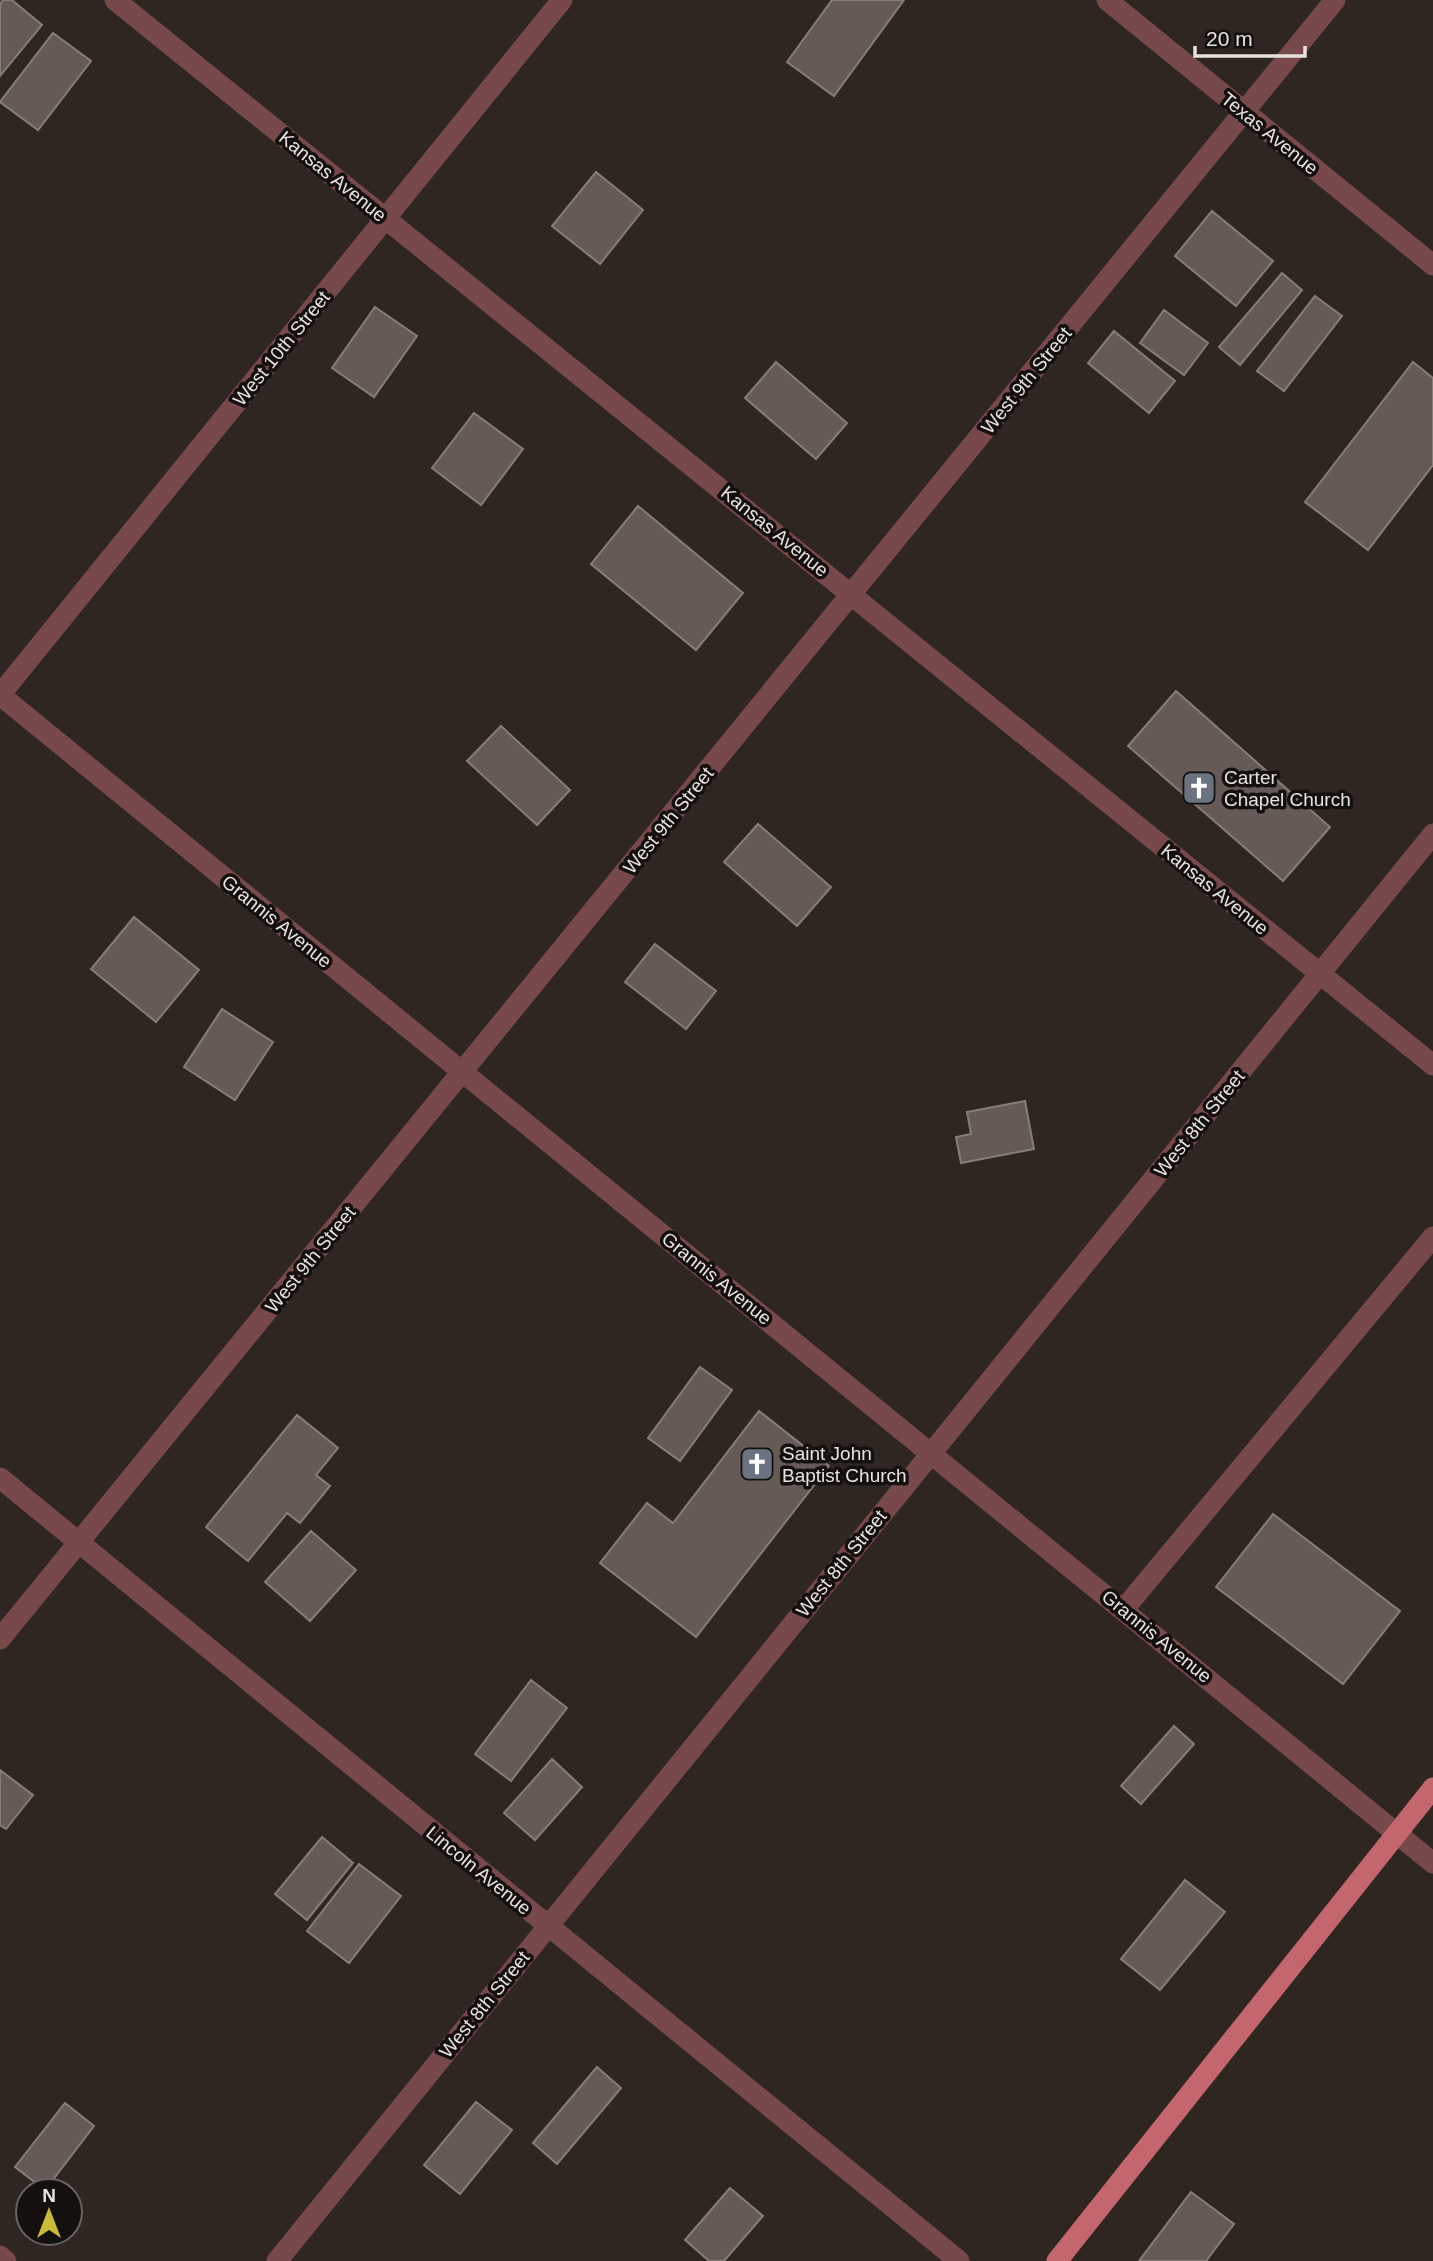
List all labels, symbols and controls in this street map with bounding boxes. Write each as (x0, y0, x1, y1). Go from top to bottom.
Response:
scale bar (1195, 14, 1305, 58)
text: 20 m (1206, 27, 1253, 50)
street label: Texas Avenue (1217, 88, 1322, 179)
street label: Kansas Avenue (275, 127, 390, 226)
street label: West 10th Street (229, 286, 334, 410)
street label: West 9th Street (977, 322, 1076, 438)
street label: Kansas Avenue (717, 482, 832, 581)
street label: West 9th Street (619, 762, 718, 878)
place label: Carter Chapel Church (1224, 767, 1351, 810)
church icon: Carter Chapel Church (1180, 769, 1218, 807)
street label: Kansas Avenue (1157, 840, 1272, 939)
street label: Grannis Avenue (218, 871, 336, 972)
street label: West 8th Street (1150, 1065, 1249, 1181)
street label: West 9th Street (261, 1201, 360, 1317)
street label: Grannis Avenue (658, 1228, 776, 1329)
place label: Saint John Baptist Church (782, 1443, 907, 1486)
church icon: Saint John Baptist Church (738, 1445, 776, 1483)
street label: West 8th Street (792, 1505, 891, 1621)
street label: Grannis Avenue (1098, 1586, 1216, 1687)
street label: Lincoln Avenue (422, 1822, 535, 1919)
street label: West 8th Street (435, 1946, 534, 2062)
north arrow (14, 2177, 84, 2247)
text: N (42, 2185, 56, 2206)

